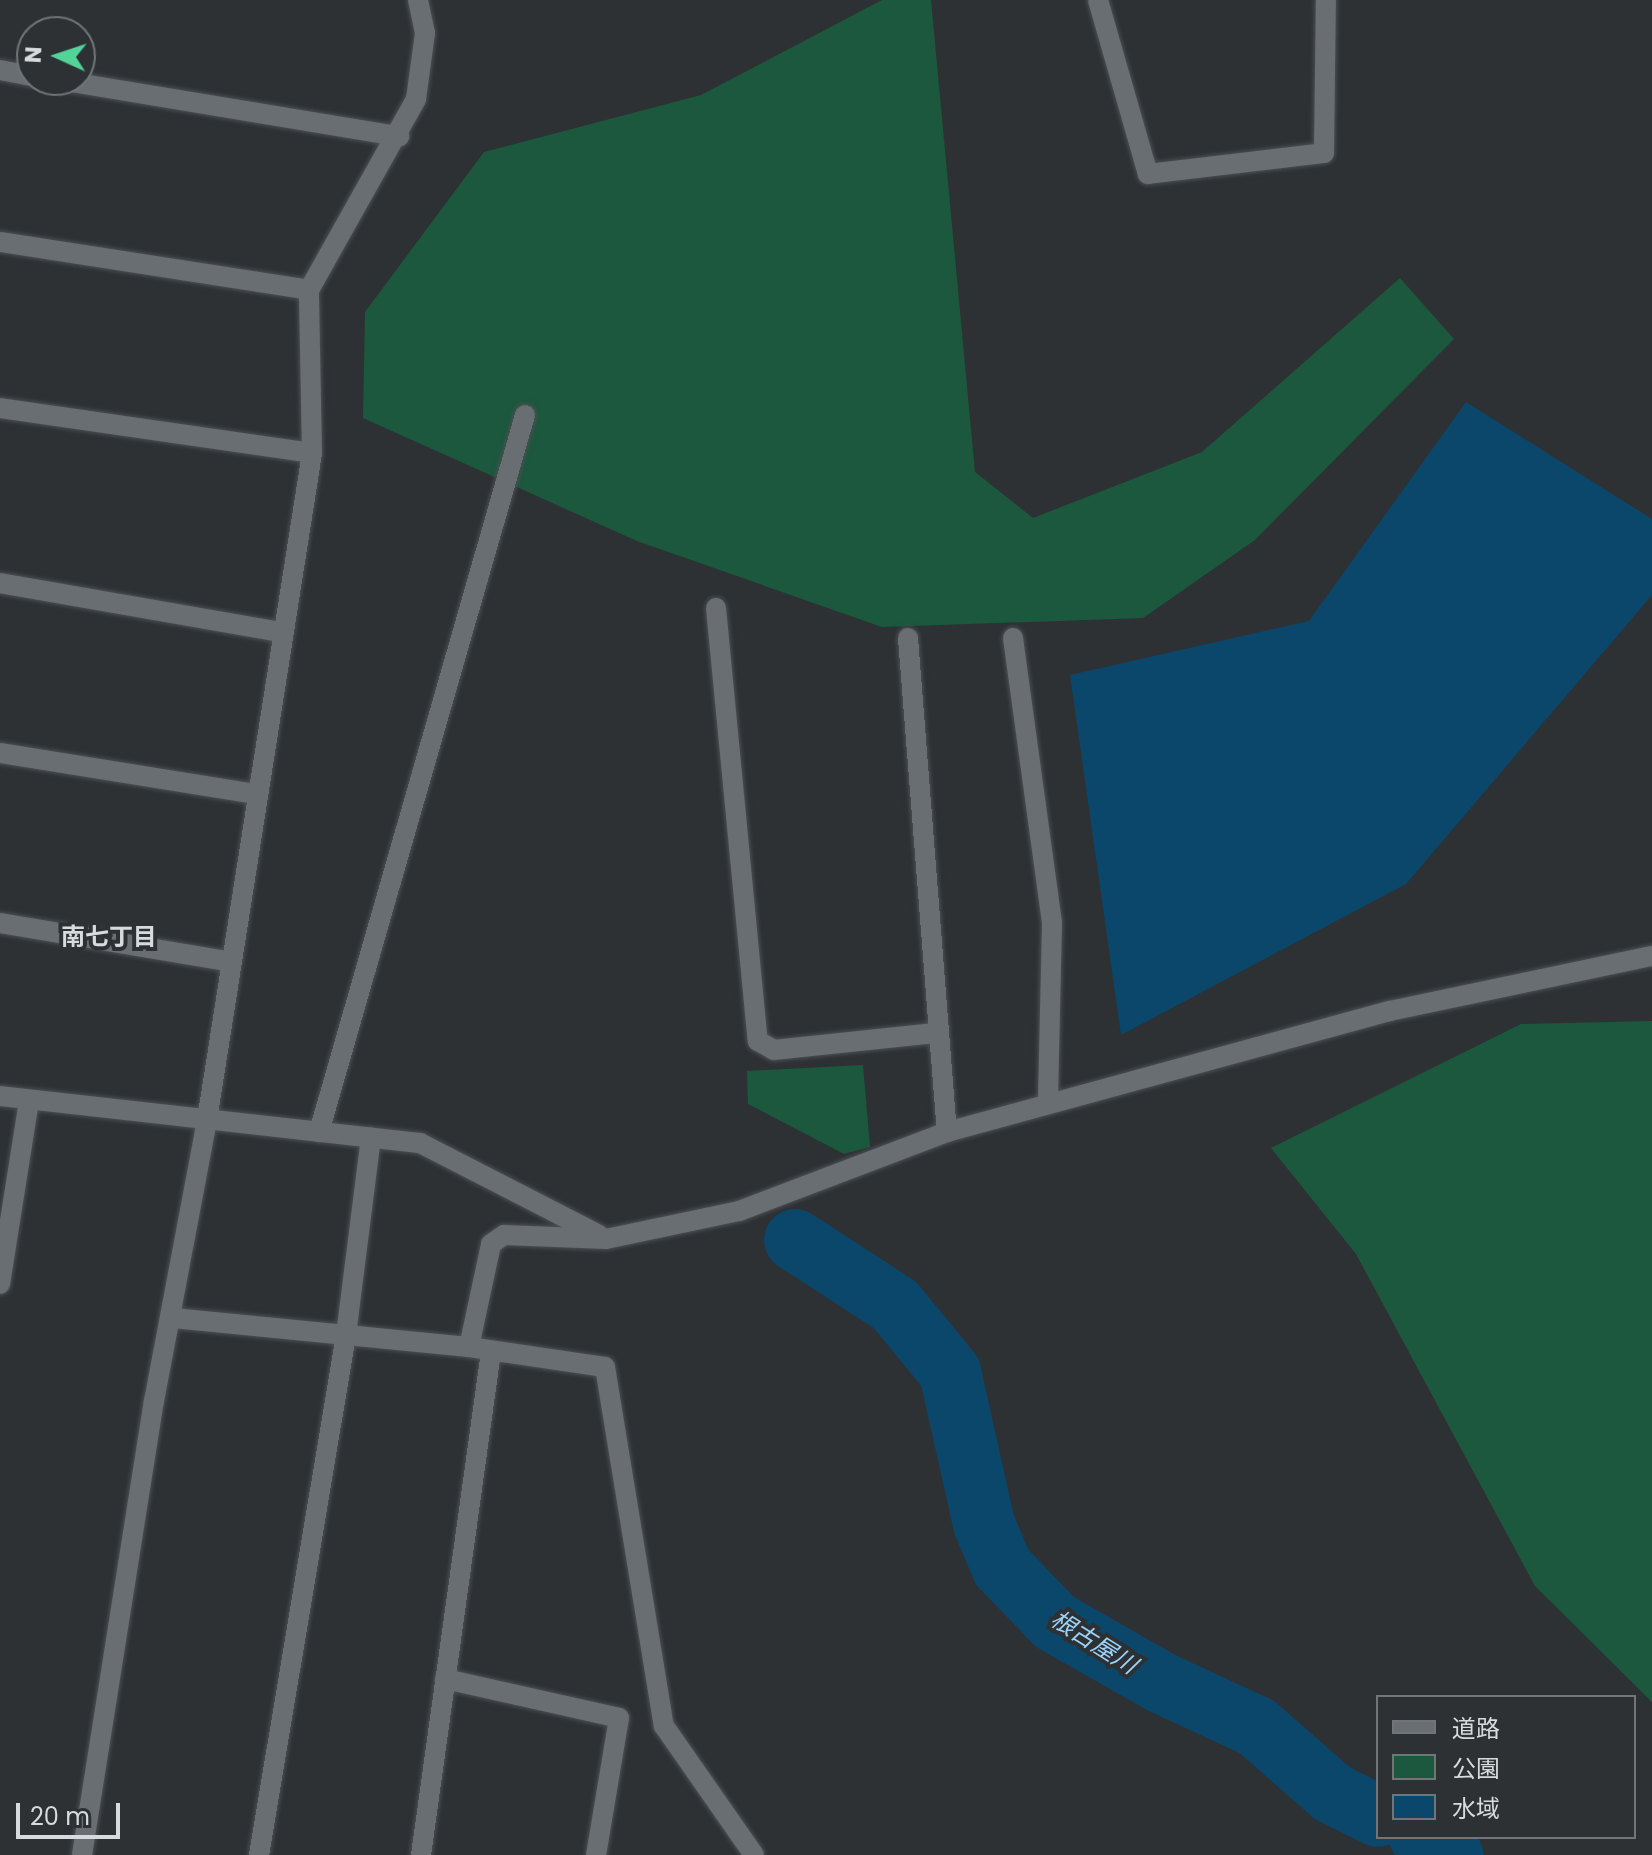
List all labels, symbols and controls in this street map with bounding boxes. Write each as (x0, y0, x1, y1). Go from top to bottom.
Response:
north arrow (16, 16, 96, 96)
text: N (18, 46, 49, 64)
district label: 南七丁目 (61, 923, 157, 951)
water label: 根古屋川 (1046, 1604, 1142, 1680)
legend (1376, 1695, 1636, 1839)
text: 道路 (1452, 1712, 1500, 1745)
text: 公園 (1452, 1752, 1500, 1785)
scale bar (20, 1787, 124, 1837)
text: 水域 (1452, 1792, 1500, 1825)
text: 20 m (30, 1800, 90, 1833)

